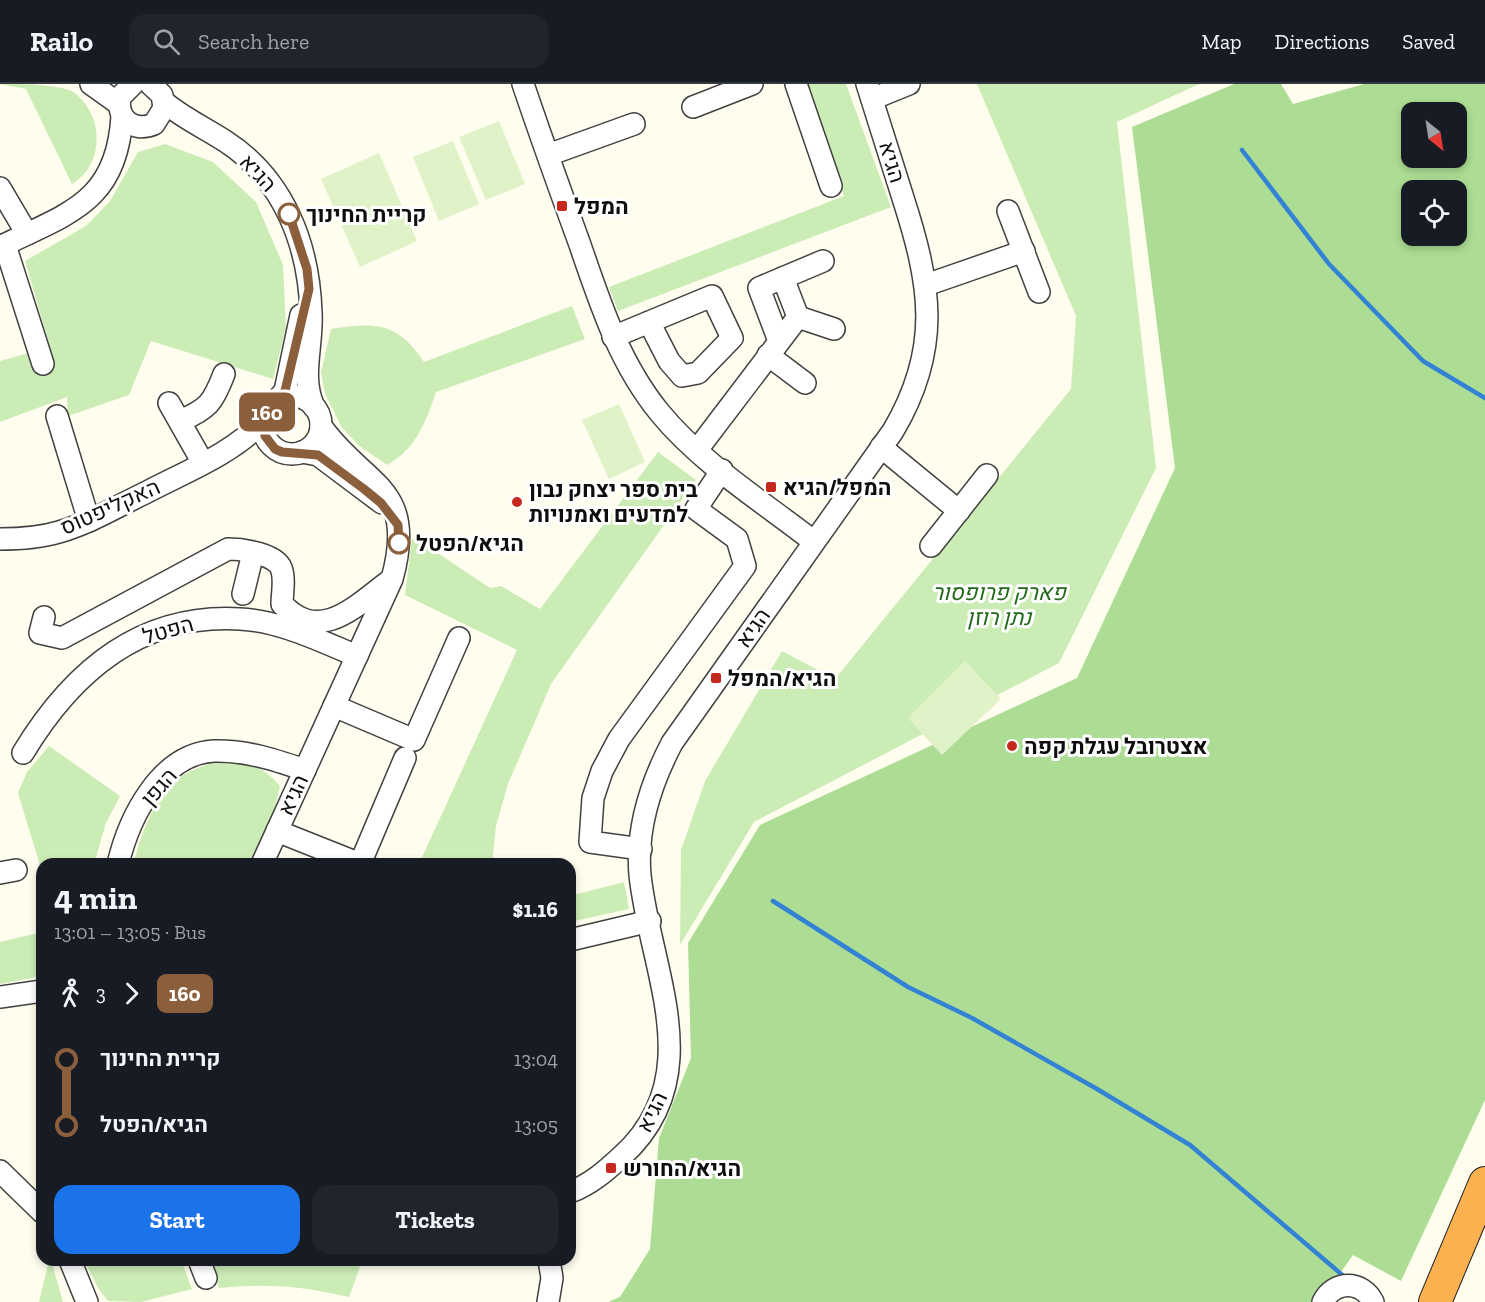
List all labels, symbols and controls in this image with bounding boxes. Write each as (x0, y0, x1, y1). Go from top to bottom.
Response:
search box (129, 14, 549, 68)
text: Railo (30, 25, 93, 58)
icon: search (150, 25, 183, 58)
text: Search here (198, 28, 309, 55)
text: Map (1202, 29, 1242, 54)
text: Directions (1275, 29, 1369, 54)
text: Saved (1402, 29, 1455, 54)
north arrow (1401, 102, 1467, 168)
map controls (1401, 102, 1467, 246)
street label: הגיא (873, 138, 911, 186)
street label: הגיא (234, 148, 282, 198)
button: locate (1401, 180, 1467, 246)
place label: המפל (574, 193, 629, 220)
marker: המפל (555, 199, 569, 213)
place label: קריית החינוך (306, 201, 427, 228)
marker: קריית החינוך (278, 203, 300, 225)
line badge: 160 (232, 392, 302, 432)
text: 160 (251, 400, 283, 425)
street label: האקליפטוס (56, 473, 164, 541)
place label: המפל/הגיא (783, 474, 891, 501)
place label: בית ספר יצחק נבון למדעים ואמנויות (529, 476, 698, 528)
marker: המפל/הגיא (764, 480, 778, 494)
marker: בית ספר יצחק נבון למדעים ואמנויות (510, 495, 524, 509)
place label: הגיא/הפטל (416, 530, 524, 557)
marker: הגיא/הפטל (388, 532, 410, 554)
park label: פארק פרופסור נתן רוזן (932, 579, 1068, 631)
street label: הגיא (730, 603, 776, 653)
street label: הפטל (139, 610, 197, 650)
place label: הגיא/המפל (728, 665, 836, 692)
marker: הגיא/המפל (709, 671, 723, 685)
place label: אצטרובל עגלת קפה (1024, 733, 1207, 760)
marker: אצטרובל עגלת קפה (1005, 739, 1019, 753)
street label: הגפן (135, 762, 183, 812)
street label: הגיא (272, 770, 314, 820)
text: 4 min (54, 878, 137, 917)
text: $1.16 (513, 896, 558, 923)
text: 13:01 – 13:05 · Bus (54, 920, 206, 944)
icon: walk (54, 977, 87, 1010)
icon: forward (115, 977, 148, 1010)
text: 3 (96, 981, 106, 1005)
text: 160 (169, 981, 201, 1006)
text: קריית החינוך (100, 1045, 221, 1072)
text: 13:04 (514, 1047, 558, 1071)
street label: הגיא (631, 1087, 673, 1137)
text: הגיא/הפטל (100, 1111, 208, 1138)
text: 13:05 (514, 1113, 558, 1137)
place label: הגיא/החורש (623, 1155, 741, 1182)
marker: הגיא/החורש (604, 1161, 618, 1175)
button: Start (54, 1185, 300, 1254)
button: Tickets (312, 1185, 558, 1254)

